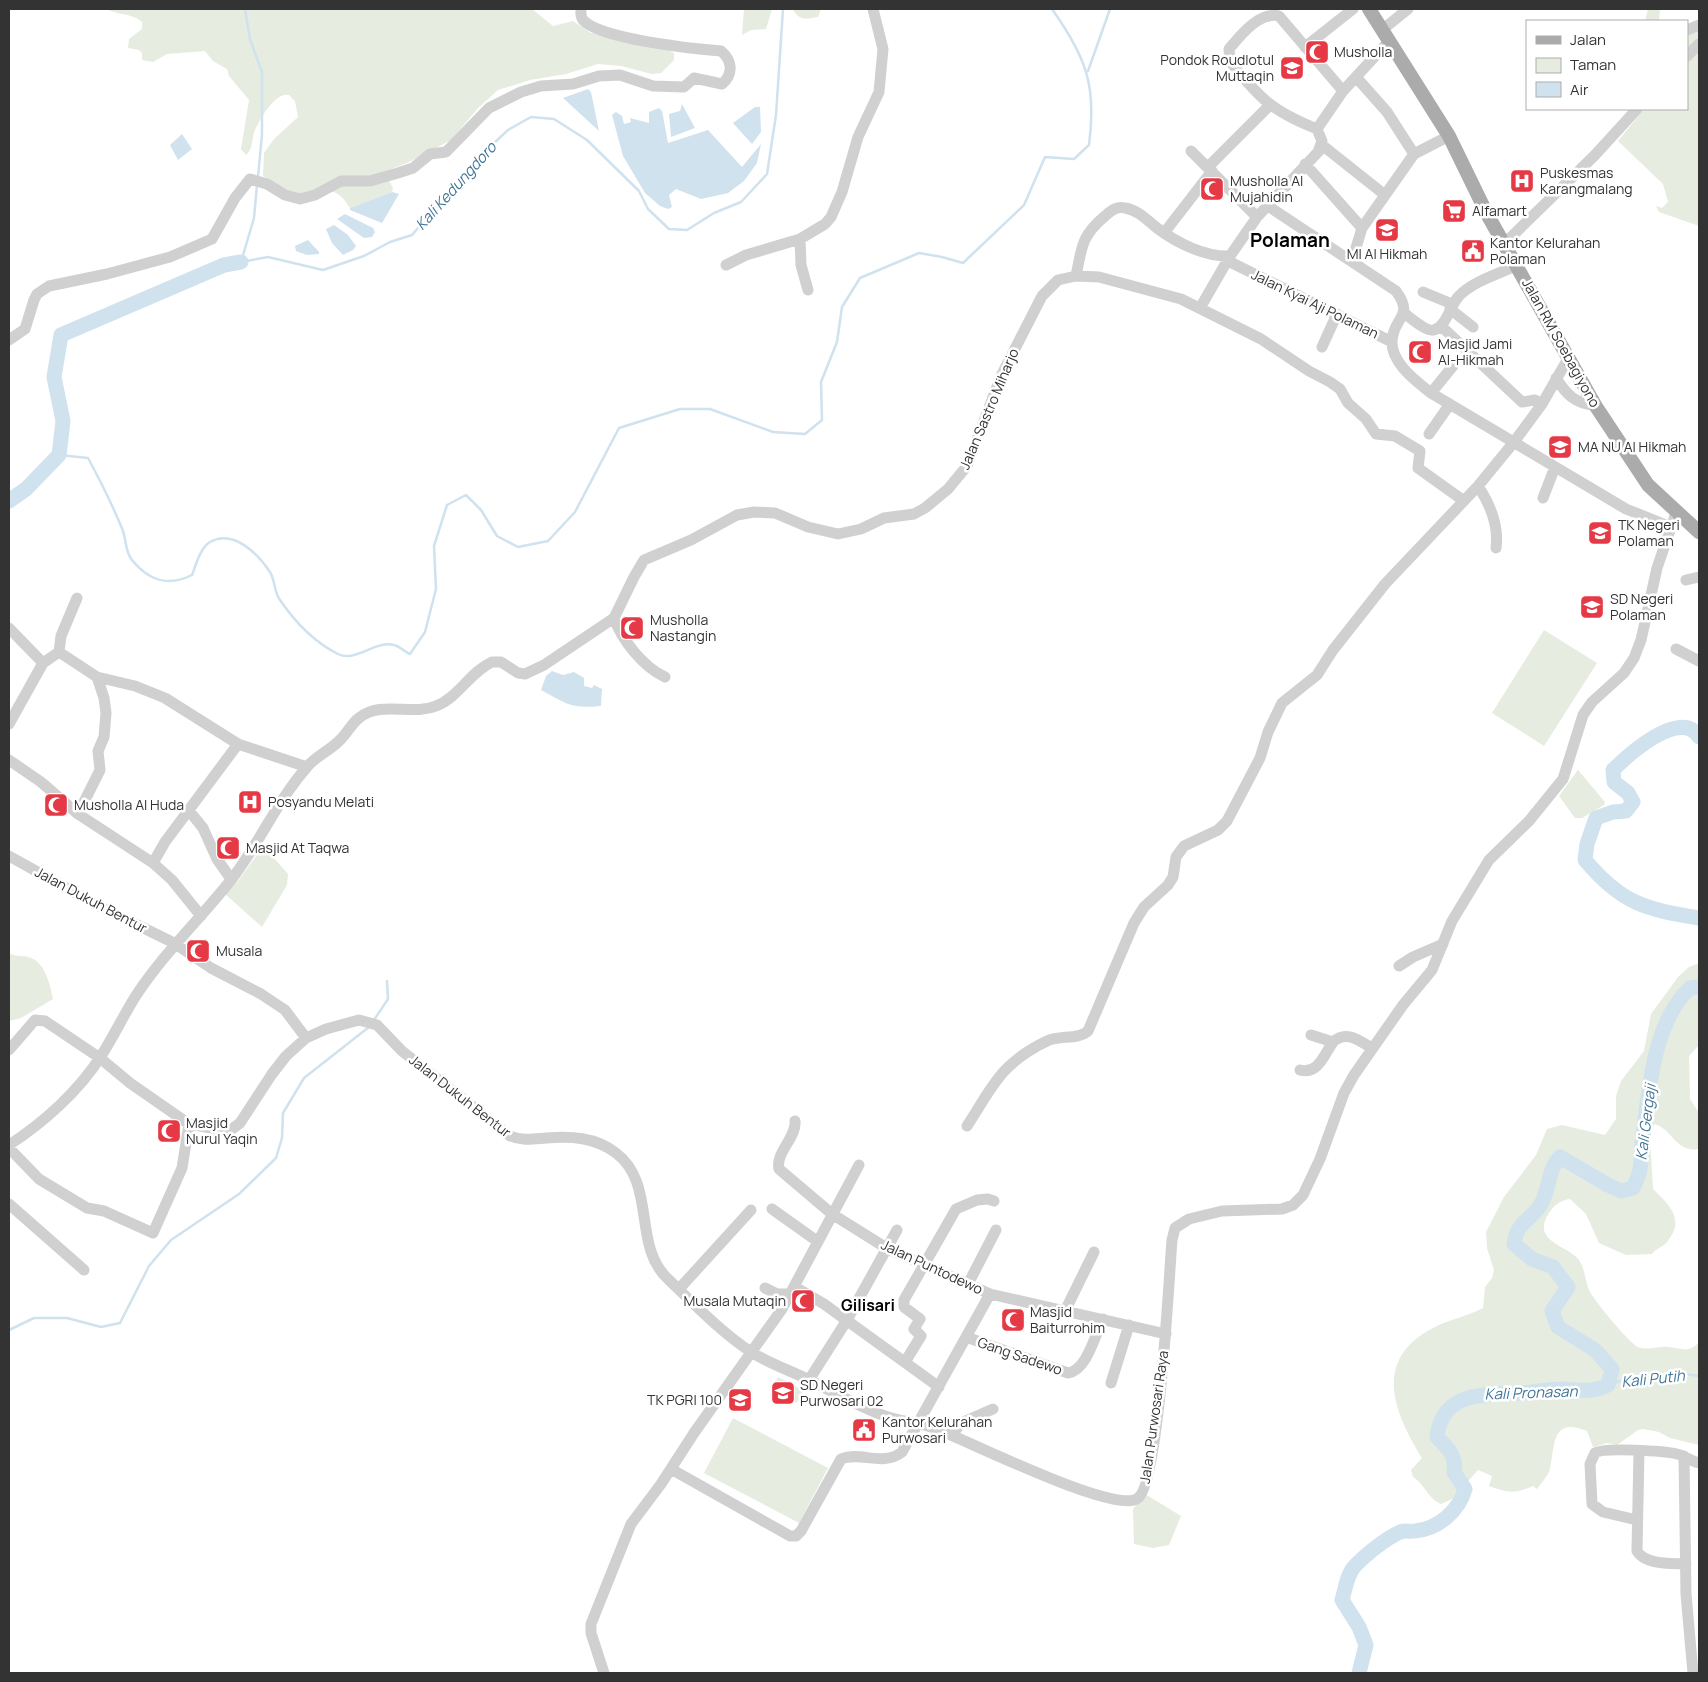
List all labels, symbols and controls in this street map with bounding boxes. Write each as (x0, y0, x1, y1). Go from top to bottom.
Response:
legend (1526, 20, 1688, 110)
text: Jalan (1570, 29, 1606, 50)
mosque icon: Musholla (1304, 39, 1330, 65)
place label: Musholla (1334, 42, 1392, 61)
place label: Pondok Roudlotul Muttaqin (1160, 50, 1274, 85)
text: Taman (1570, 54, 1616, 75)
school or university icon: Pondok Roudlotul Muttaqin (1279, 55, 1305, 81)
text: Air (1570, 79, 1589, 100)
water label: Kali Kedungdoro (410, 136, 502, 234)
place label: Puskesmas Karangmalang (1540, 163, 1633, 198)
hospital icon: Puskesmas Karangmalang (1509, 168, 1535, 194)
place label: Musholla Al Mujahidin (1230, 171, 1303, 206)
mosque icon: Musholla Al Mujahidin (1199, 176, 1225, 202)
supermarket icon: Alfamart (1441, 198, 1467, 224)
place label: Alfamart (1472, 201, 1527, 220)
school or university icon: MI Al Hikmah (1374, 217, 1400, 243)
district label: Polaman (1250, 227, 1330, 253)
place label: Kantor Kelurahan Polaman (1490, 233, 1600, 268)
public building icon: Kantor Kelurahan Polaman (1460, 238, 1486, 264)
place label: MI Al Hikmah (1347, 244, 1427, 263)
street label: Jalan Kyai Aji Polaman (1248, 264, 1382, 343)
street label: Jalan RM Soebagiyono (1518, 275, 1605, 411)
place label: Masjid Jami Al-Hikmah (1438, 334, 1512, 369)
mosque icon: Masjid Jami Al-Hikmah (1407, 339, 1433, 365)
street label: Jalan Sastro Miharjo (954, 345, 1023, 472)
school or university icon: MA NU Al Hikmah (1547, 434, 1573, 460)
place label: MA NU Al Hikmah (1578, 437, 1686, 456)
place label: TK Negeri Polaman (1618, 515, 1680, 550)
school or university icon: TK Negeri Polaman (1587, 520, 1613, 546)
place label: SD Negeri Polaman (1610, 589, 1673, 624)
school or university icon: SD Negeri Polaman (1579, 594, 1605, 620)
place label: Musholla Nastangin (650, 610, 716, 645)
mosque icon: Musholla Nastangin (619, 615, 645, 641)
hospital icon: Posyandu Melati (237, 789, 263, 815)
mosque icon: Musholla Al Huda (43, 792, 69, 818)
place label: Posyandu Melati (268, 792, 374, 811)
place label: Musholla Al Huda (74, 795, 184, 814)
mosque icon: Masjid At Taqwa (215, 835, 241, 861)
place label: Masjid At Taqwa (246, 838, 349, 857)
street label: Jalan Dukuh Bentur (32, 862, 151, 937)
mosque icon: Musala (185, 938, 211, 964)
place label: Musala (216, 941, 262, 960)
street label: Jalan Dukuh Bentur (405, 1050, 515, 1141)
water label: Kali Gergaji (1630, 1080, 1661, 1161)
place label: Masjid Nurul Yaqin (186, 1113, 258, 1148)
mosque icon: Masjid Nurul Yaqin (156, 1118, 182, 1144)
street label: Jalan Puntodewo (878, 1235, 986, 1298)
mosque icon: Musala Mutaqin (790, 1288, 816, 1314)
place label: Musala Mutaqin (684, 1291, 786, 1310)
district label: Gilisari (841, 1294, 895, 1316)
place label: Masjid Baiturrohim (1030, 1302, 1105, 1337)
mosque icon: Masjid Baiturrohim (1000, 1307, 1026, 1333)
street label: Gang Sadewo (975, 1332, 1065, 1379)
street label: Jalan Purwosari Raya (1135, 1349, 1172, 1485)
water label: Kali Putih (1620, 1365, 1687, 1392)
place label: SD Negeri Purwosari 02 (800, 1375, 883, 1410)
school or university icon: SD Negeri Purwosari 02 (770, 1380, 796, 1406)
water label: Kali Pronasan (1484, 1380, 1579, 1405)
school or university icon: TK PGRI 100 (727, 1387, 753, 1413)
place label: TK PGRI 100 (647, 1390, 722, 1409)
place label: Kantor Kelurahan Purwosari (882, 1412, 992, 1447)
public building icon: Kantor Kelurahan Purwosari (851, 1417, 877, 1443)

